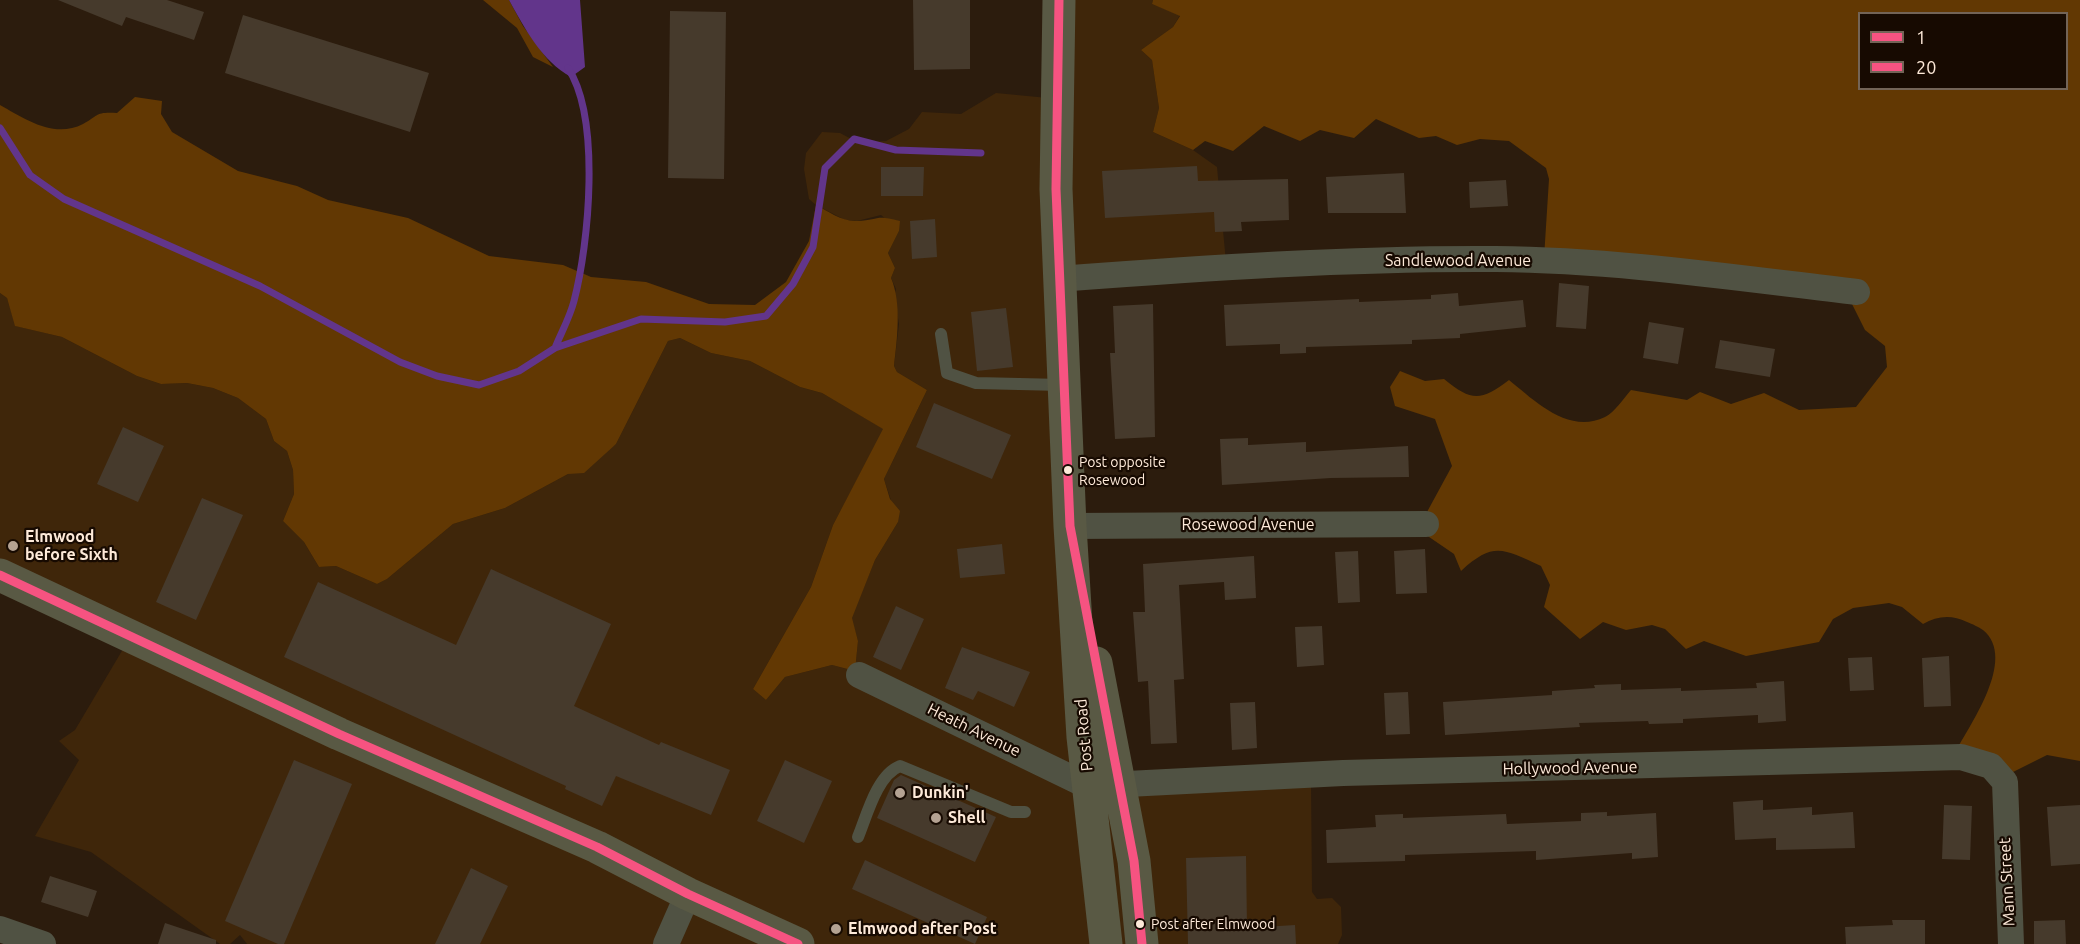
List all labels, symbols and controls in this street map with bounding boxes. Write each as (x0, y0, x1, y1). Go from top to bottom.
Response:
legend (1858, 12, 2068, 90)
text: 1 (1916, 27, 1926, 47)
text: 20 (1916, 57, 1936, 77)
street label: Sandlewood Avenue (1385, 251, 1531, 271)
place label: Post opposite Rosewood (1079, 454, 1166, 486)
marker: Post opposite Rosewood (1062, 464, 1074, 476)
street label: Rosewood Avenue (1181, 515, 1315, 535)
place label: Elmwood before Sixth (25, 527, 118, 565)
marker: Elmwood before Sixth (6, 539, 20, 553)
street label: Post Road (1071, 698, 1097, 772)
street label: Heath Avenue (924, 699, 1024, 761)
street label: Hollywood Avenue (1502, 757, 1638, 779)
place label: Dunkin' (912, 783, 969, 803)
marker: Dunkin' (893, 786, 907, 800)
place label: Shell (948, 808, 985, 828)
marker: Shell (929, 811, 943, 825)
street label: Mann Street (1995, 837, 2019, 927)
place label: Post after Elmwood (1151, 916, 1275, 932)
marker: Post after Elmwood (1134, 918, 1146, 930)
place label: Elmwood after Post (848, 919, 997, 939)
marker: Elmwood after Post (829, 922, 843, 936)

